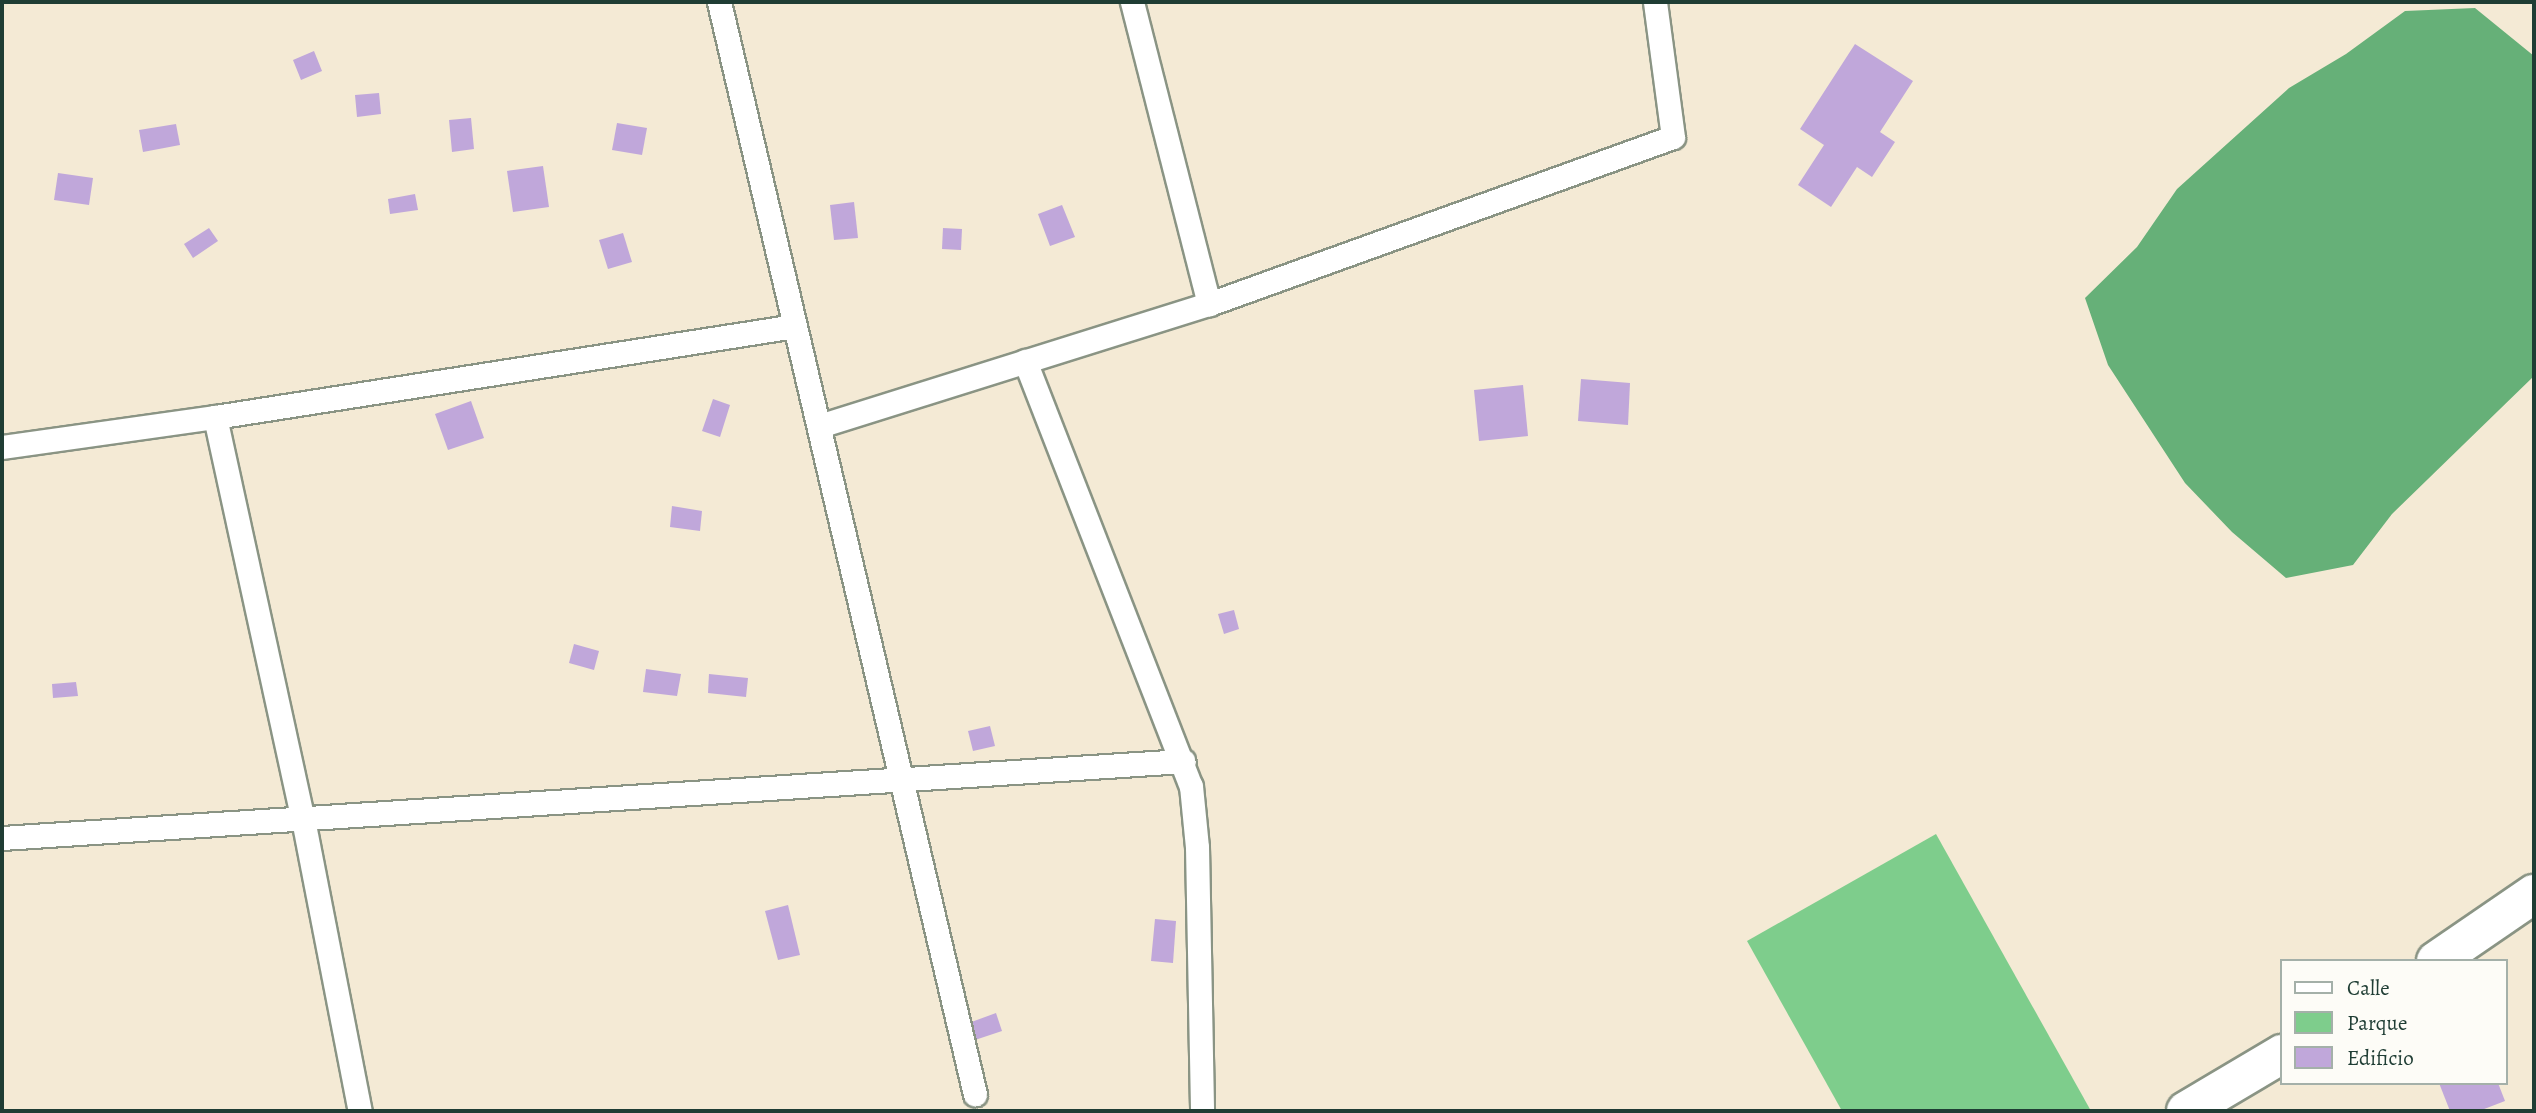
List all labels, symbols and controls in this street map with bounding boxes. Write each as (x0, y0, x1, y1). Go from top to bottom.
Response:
legend (2280, 959, 2508, 1085)
text: Calle (2347, 974, 2390, 1002)
text: Parque (2347, 1009, 2407, 1037)
text: Edificio (2347, 1044, 2414, 1072)

